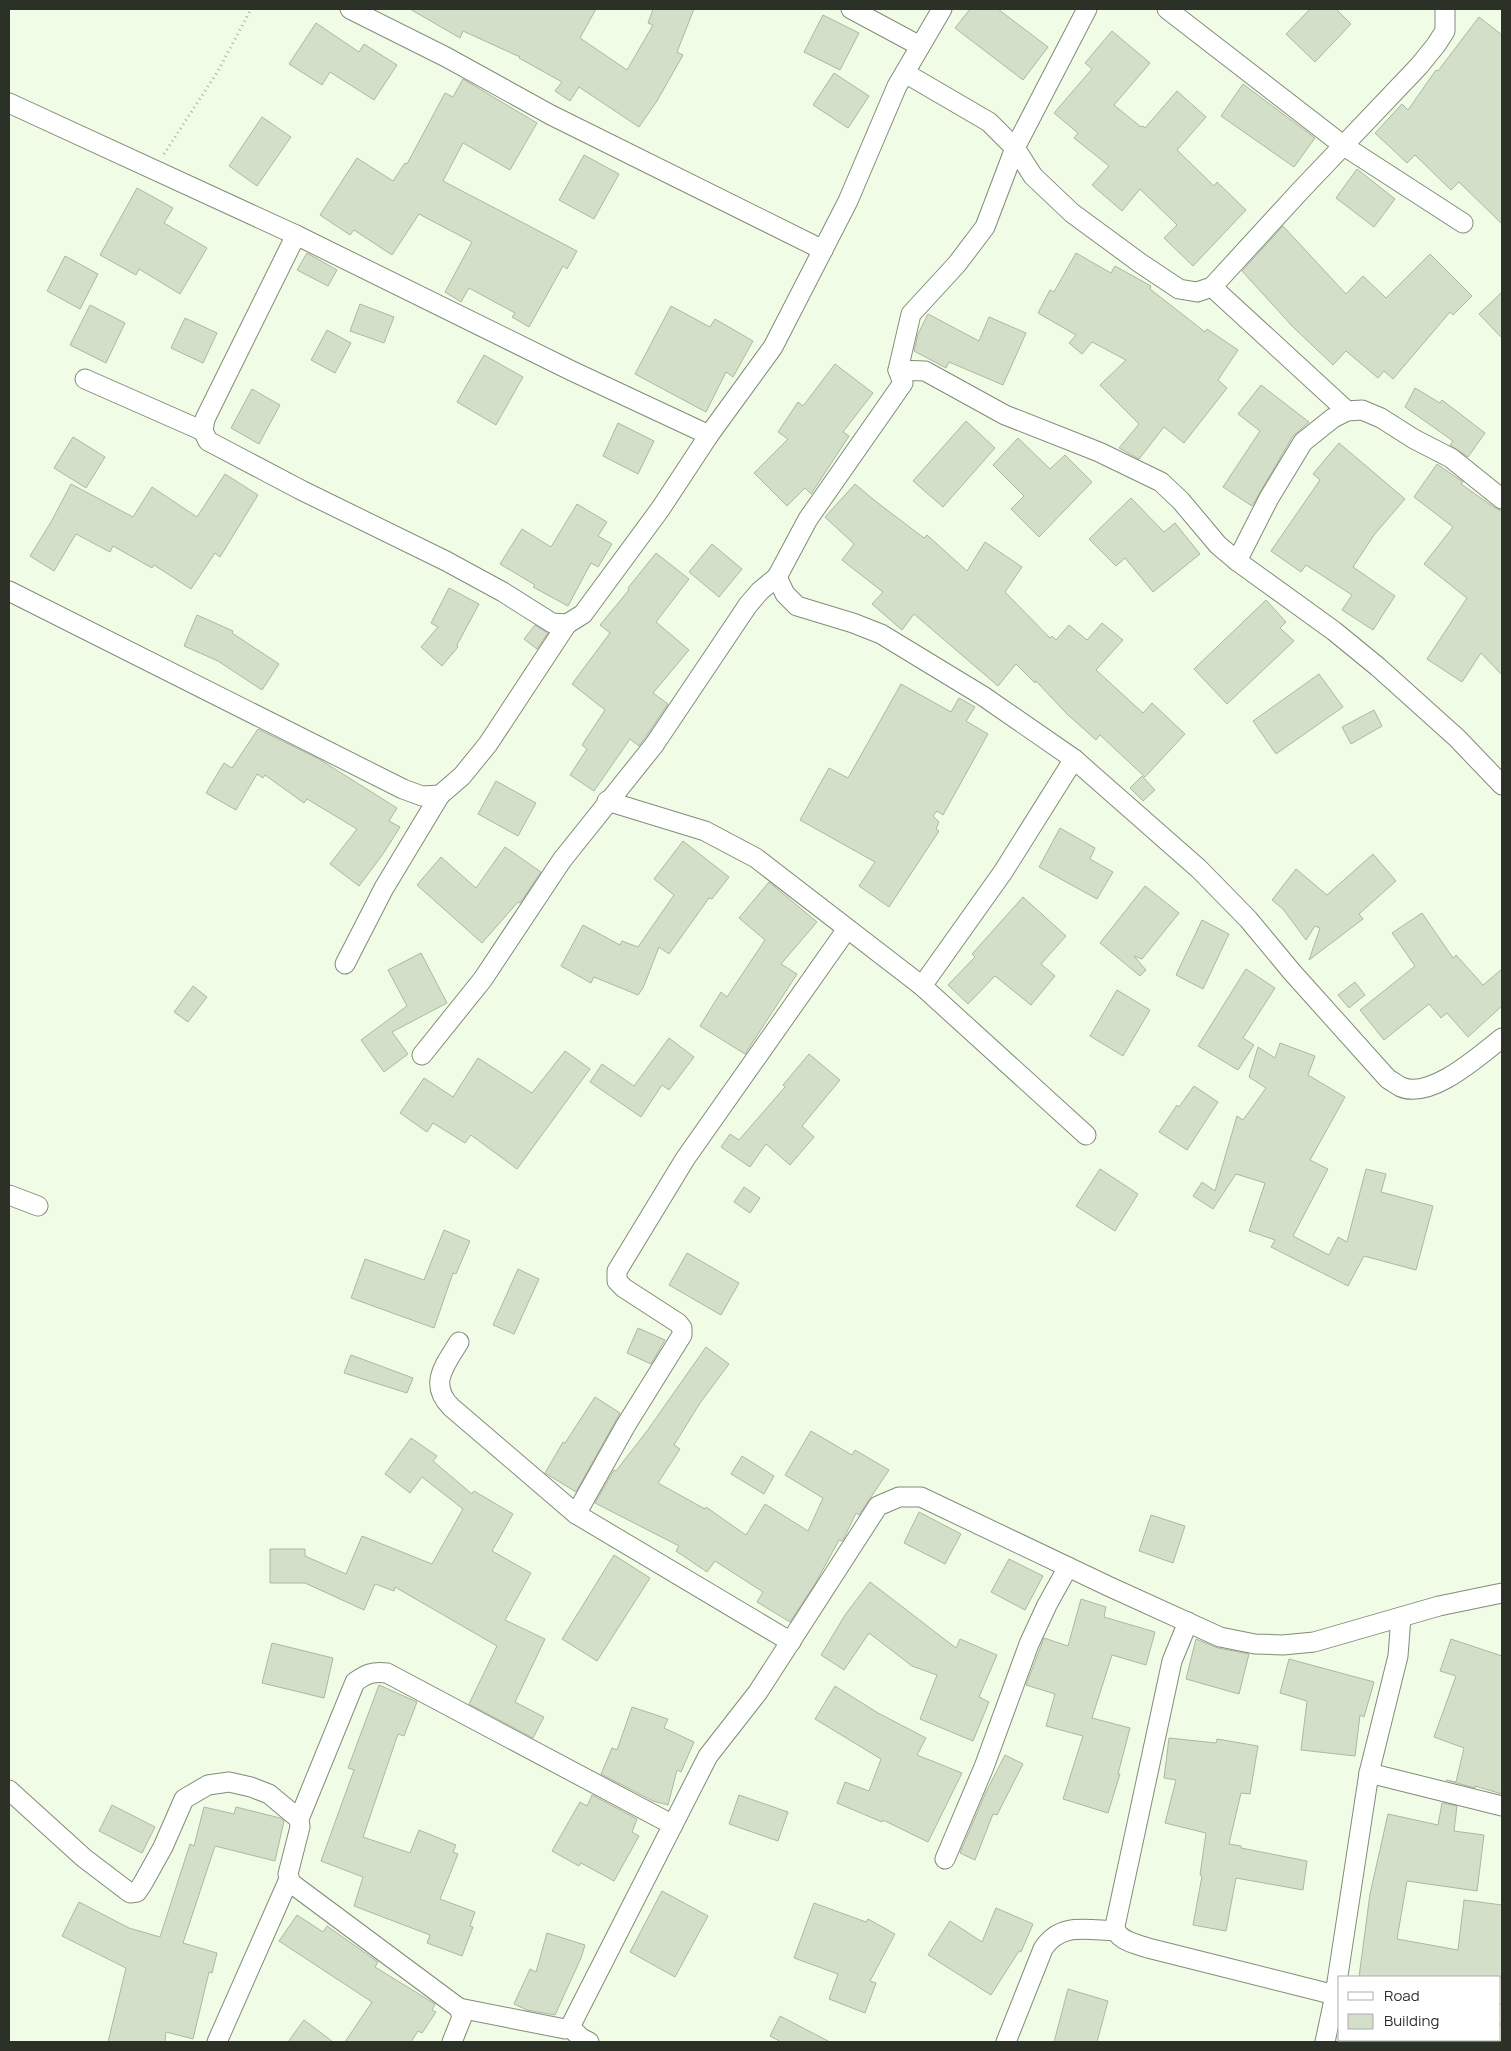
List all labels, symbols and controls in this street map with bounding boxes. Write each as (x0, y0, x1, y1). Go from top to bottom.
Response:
legend (1338, 1976, 1501, 2041)
text: Road (1384, 1985, 1420, 2006)
text: Building (1384, 2010, 1439, 2031)

